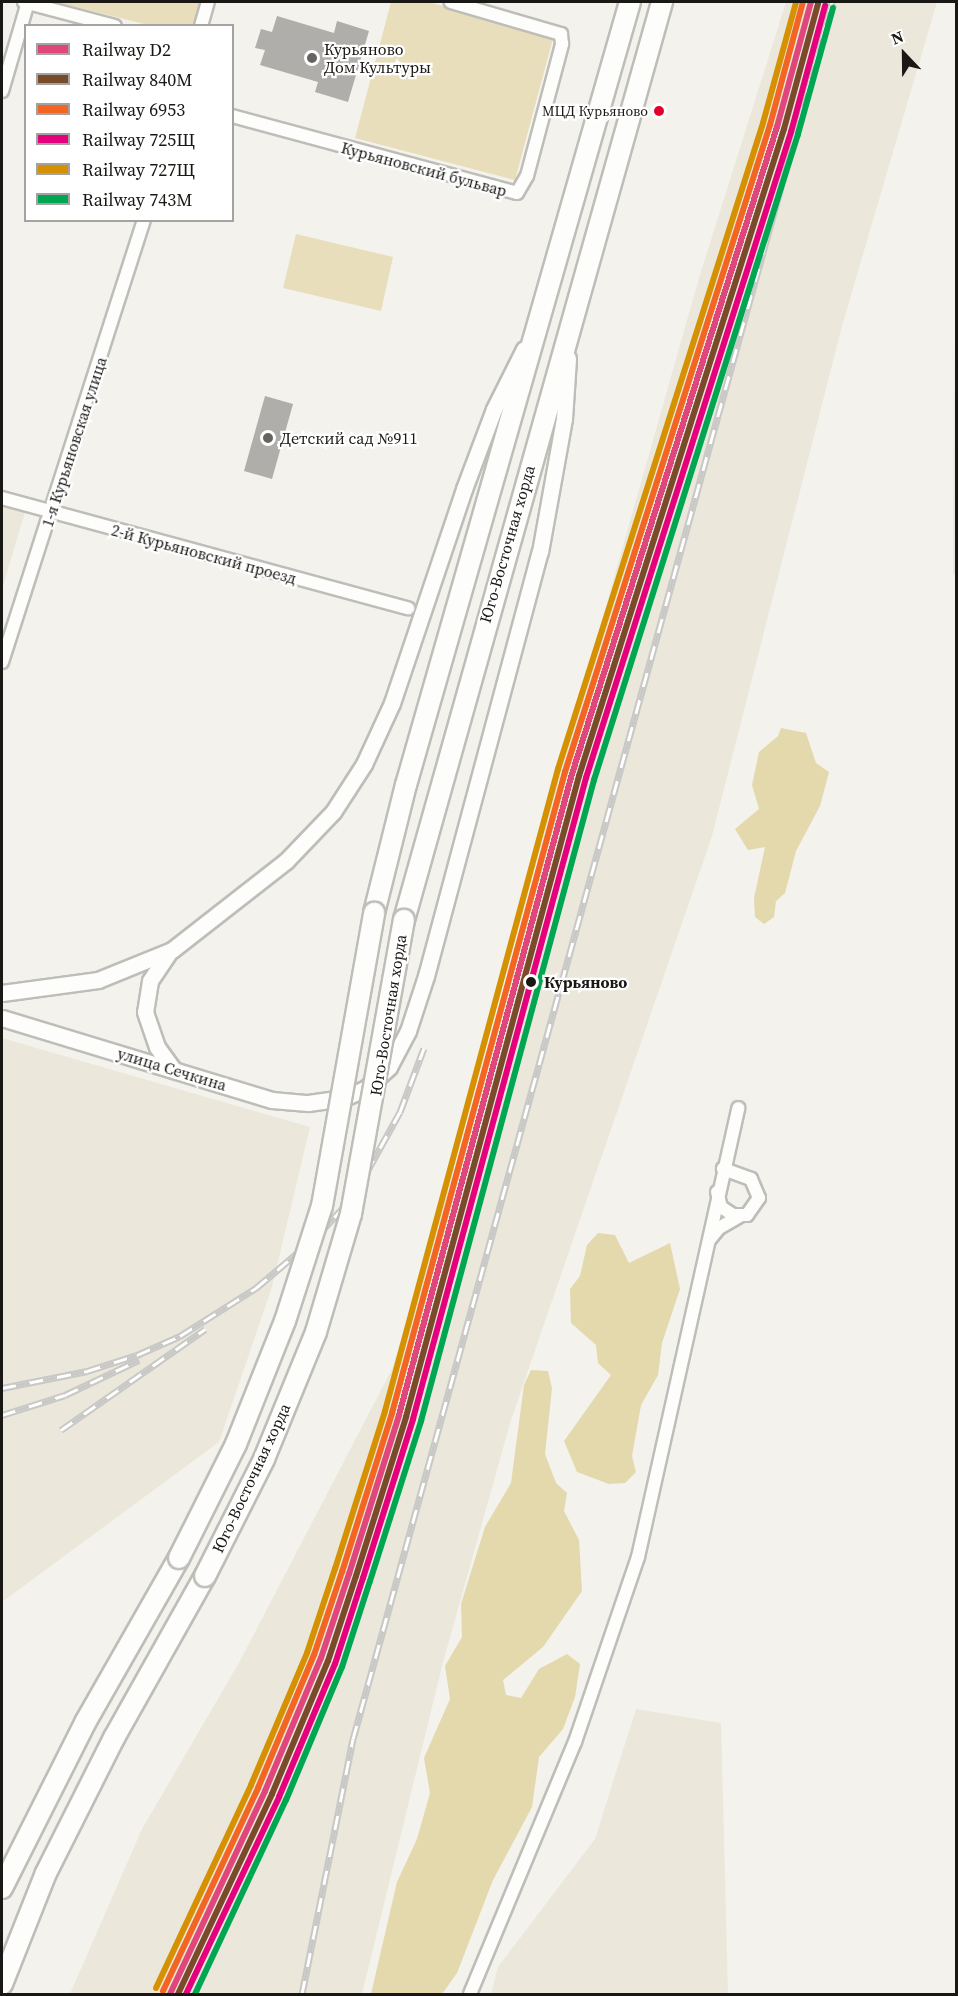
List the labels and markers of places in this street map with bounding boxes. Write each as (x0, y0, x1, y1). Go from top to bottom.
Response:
place label: Курьяново Дом Культуры (324, 39, 431, 77)
marker: Курьяново Дом Культуры (305, 51, 319, 65)
place label: МЦД Курьяново (542, 103, 648, 119)
marker: МЦД Курьяново (653, 105, 665, 117)
place label: Детский сад №911 (280, 428, 417, 448)
marker: Детский сад №911 (261, 431, 275, 445)
place label: Курьяново (544, 972, 627, 992)
marker: Курьяново (522, 973, 540, 991)

